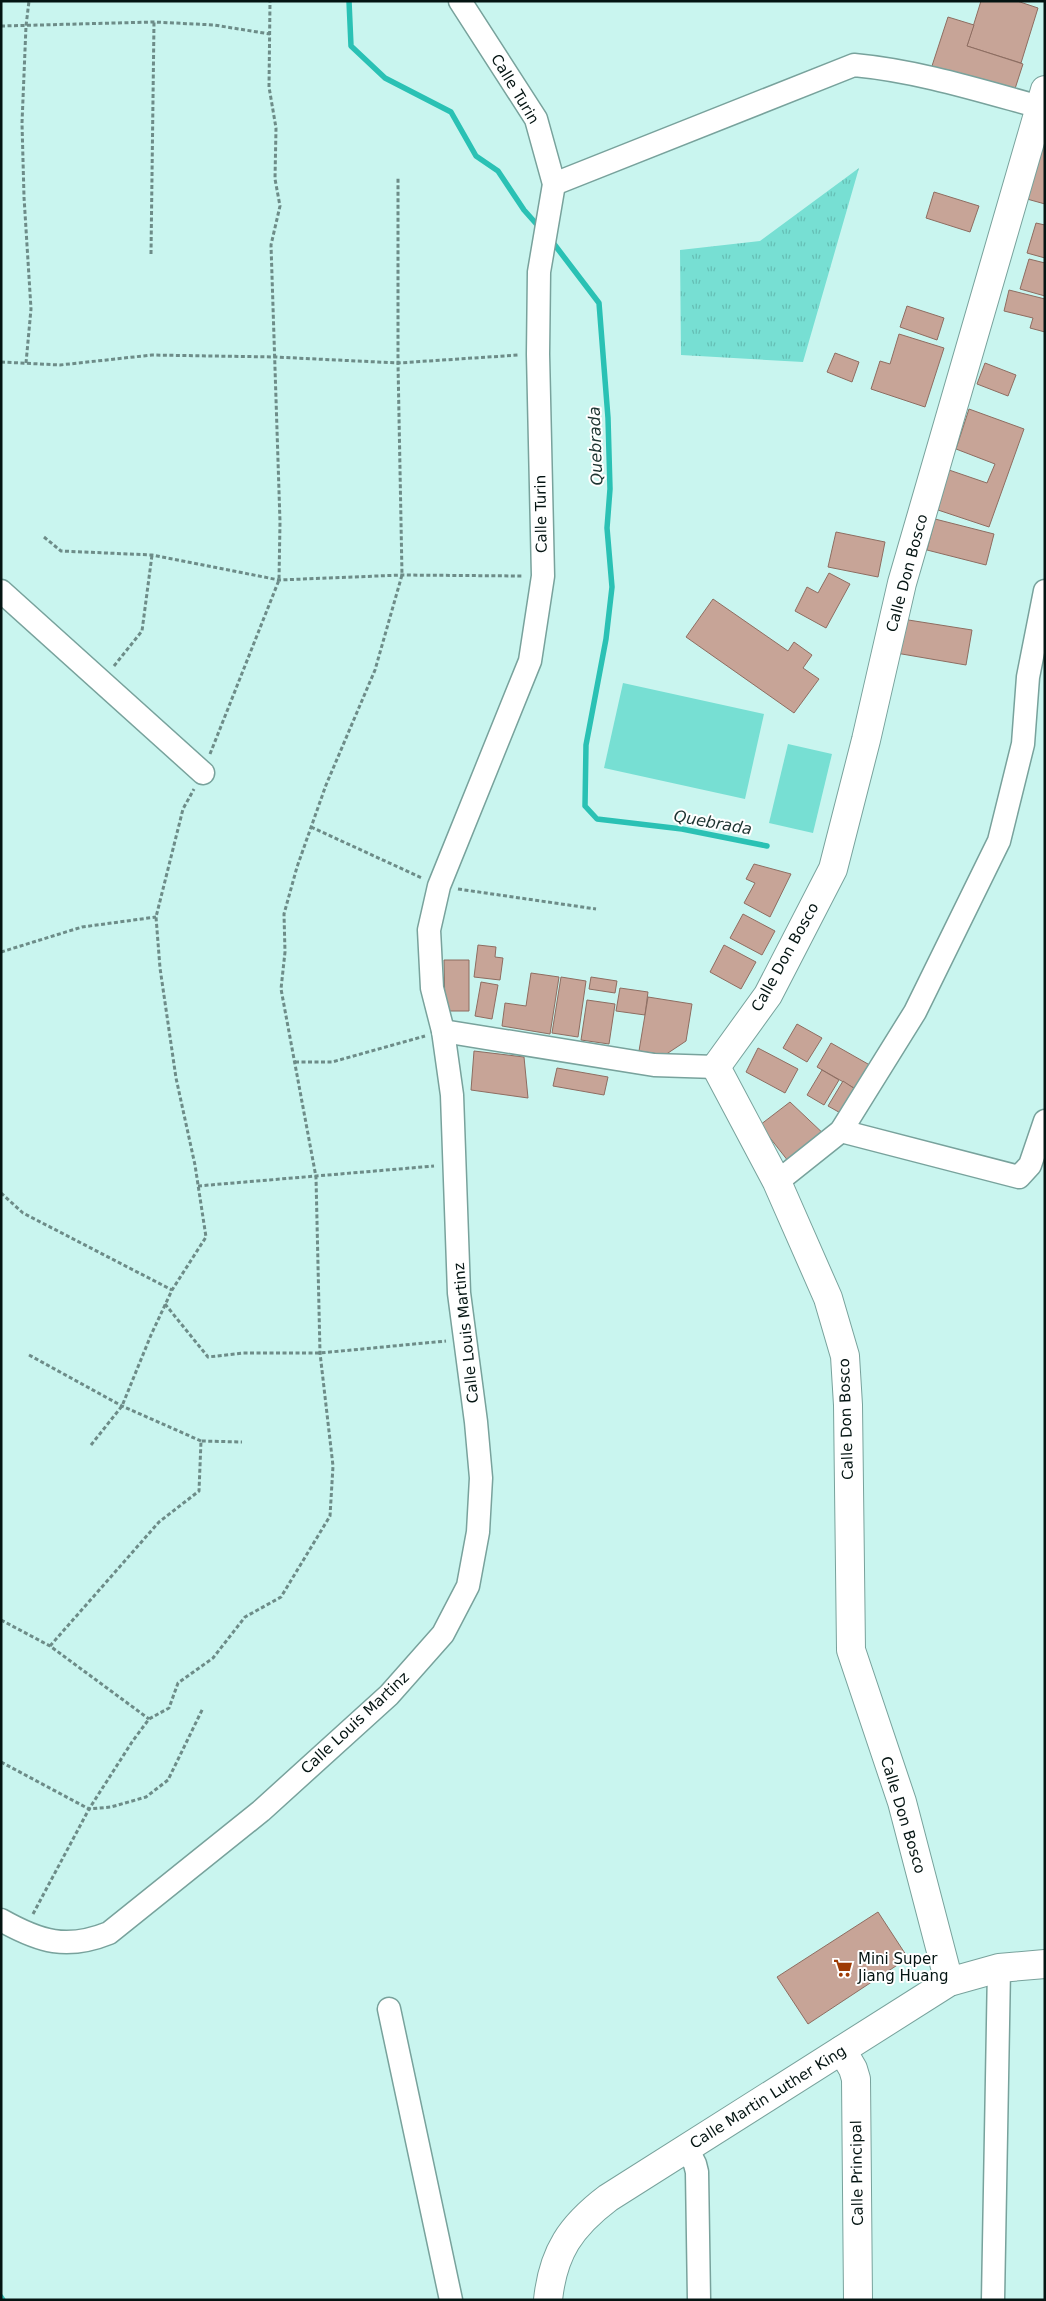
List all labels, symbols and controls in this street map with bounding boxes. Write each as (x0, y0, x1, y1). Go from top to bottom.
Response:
street label: Calle Turin (487, 51, 543, 127)
water label: Quebrada (585, 406, 606, 486)
street label: Calle Turin (531, 475, 551, 553)
street label: Calle Don Bosco (883, 512, 931, 634)
water label: Quebrada (672, 806, 754, 839)
street label: Calle Don Bosco (748, 899, 822, 1015)
street label: Calle Louis Martinz (450, 1262, 482, 1404)
street label: Calle Don Bosco (835, 1358, 857, 1480)
street label: Calle Louis Martinz (297, 1668, 413, 1778)
street label: Calle Don Bosco (877, 1754, 929, 1876)
place label: Mini Super Jiang Huang (857, 1950, 949, 1985)
supermarket icon: Mini Super Jiang Huang (832, 1957, 854, 1979)
street label: Calle Martin Luther King (687, 2041, 849, 2153)
street label: Calle Principal (847, 2120, 867, 2226)

